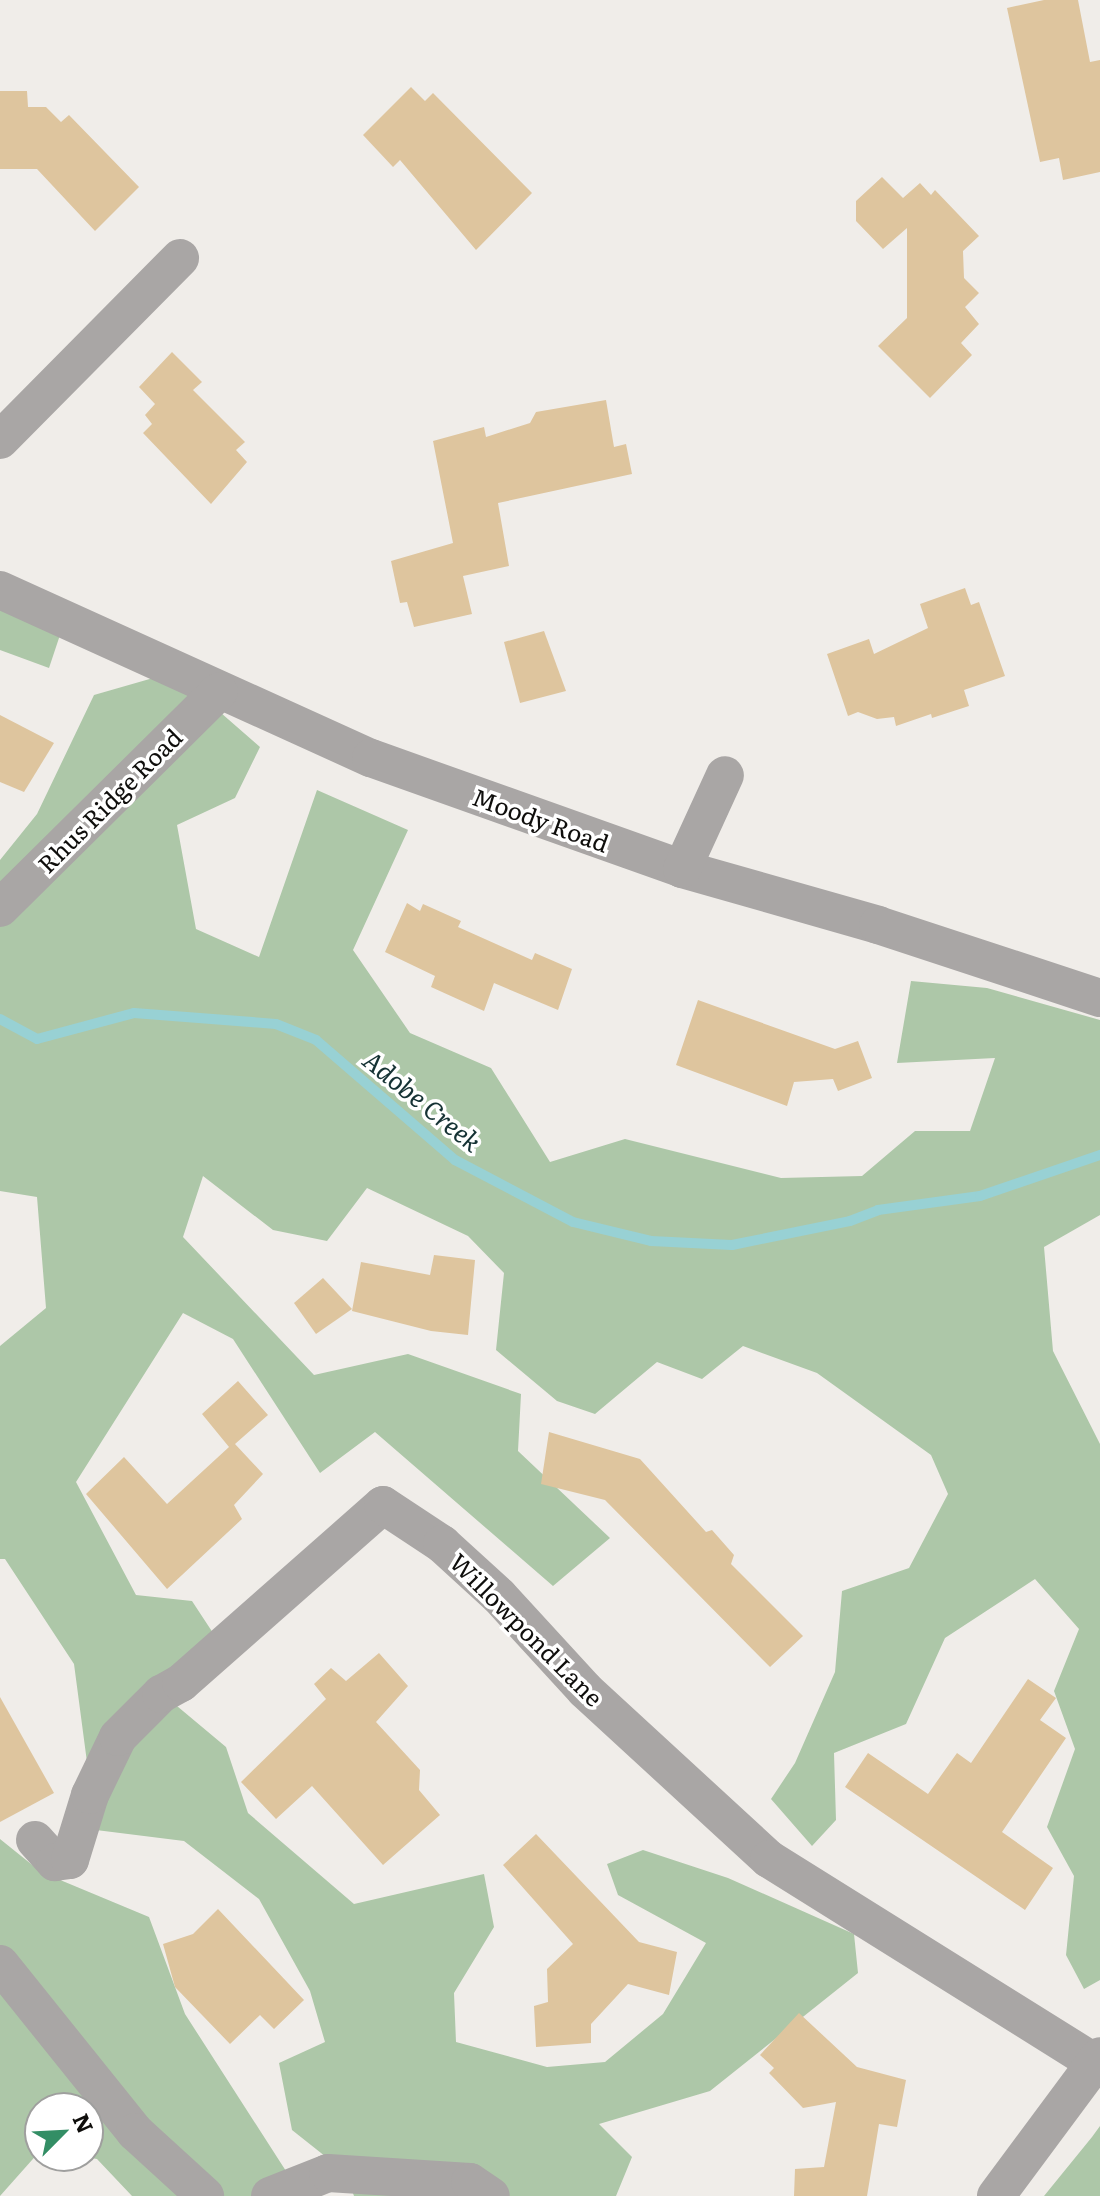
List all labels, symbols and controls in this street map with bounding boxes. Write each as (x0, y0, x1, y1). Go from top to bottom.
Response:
street label: Rhus Ridge Road (31, 722, 187, 878)
street label: Moody Road (469, 781, 613, 857)
water label: Adobe Creek (358, 1043, 488, 1157)
street label: Willowpond Lane (445, 1547, 609, 1711)
north arrow (24, 2092, 104, 2172)
text: N (66, 2108, 103, 2138)

